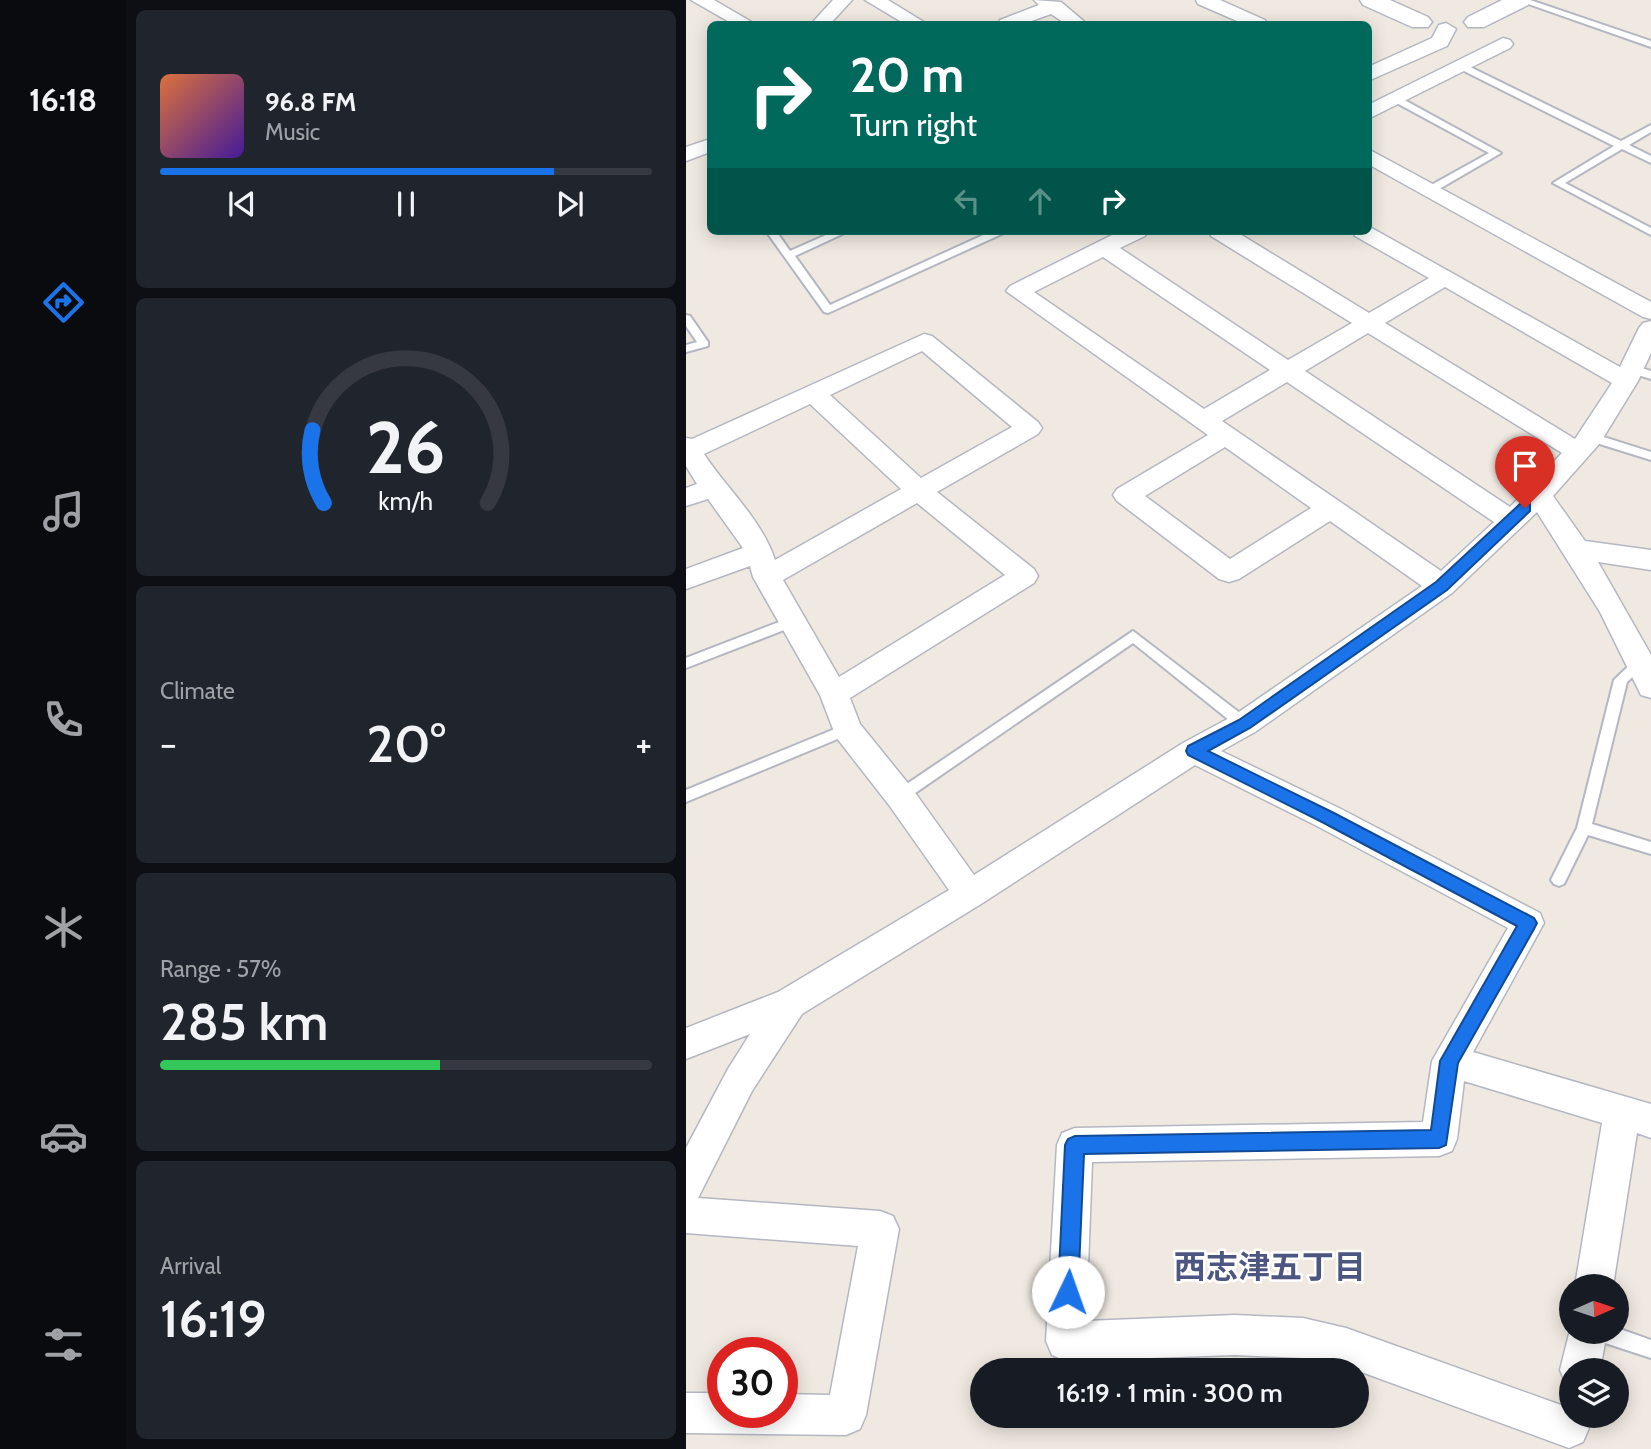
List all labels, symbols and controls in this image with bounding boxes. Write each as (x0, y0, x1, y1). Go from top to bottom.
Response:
text: 20 m (850, 45, 964, 104)
icon: right (735, 49, 826, 140)
text: 16:18 (29, 80, 97, 119)
text: 96.8 FM (265, 86, 356, 118)
text: Turn right (850, 105, 977, 144)
text: Music (265, 118, 320, 146)
icon: left (948, 182, 986, 220)
icon: ahead (1021, 182, 1059, 220)
icon: right (1094, 182, 1132, 220)
icon: previous (223, 185, 261, 223)
icon: pause (387, 185, 425, 223)
icon: next (551, 185, 589, 223)
icon: directions (39, 278, 88, 327)
text: 26 (366, 403, 446, 491)
pin (1495, 436, 1555, 508)
icon: arrive (1506, 447, 1544, 485)
text: km/h (379, 485, 433, 515)
icon: music (39, 487, 88, 536)
text: Climate (160, 677, 235, 705)
icon: phone (39, 695, 88, 744)
text: 20° (366, 712, 446, 775)
text: − (160, 720, 177, 767)
text: + (635, 720, 652, 767)
icon: climate (39, 903, 88, 952)
text: Range · 57% (160, 955, 281, 983)
text: 285 km (160, 990, 328, 1053)
icon: car (39, 1112, 88, 1161)
district label: 西志津五丁目 (1174, 1247, 1366, 1286)
text: Arrival (160, 1252, 221, 1280)
position arrow (1031, 1255, 1105, 1329)
north arrow (1559, 1274, 1629, 1344)
map controls (1559, 1274, 1629, 1428)
text: 16:19 (160, 1287, 267, 1350)
icon: filters (39, 1320, 88, 1369)
speed limit sign: 30 (707, 1337, 798, 1428)
button: layers (1559, 1358, 1629, 1428)
text: 16:19 · 1 min · 300 m (1056, 1377, 1283, 1409)

